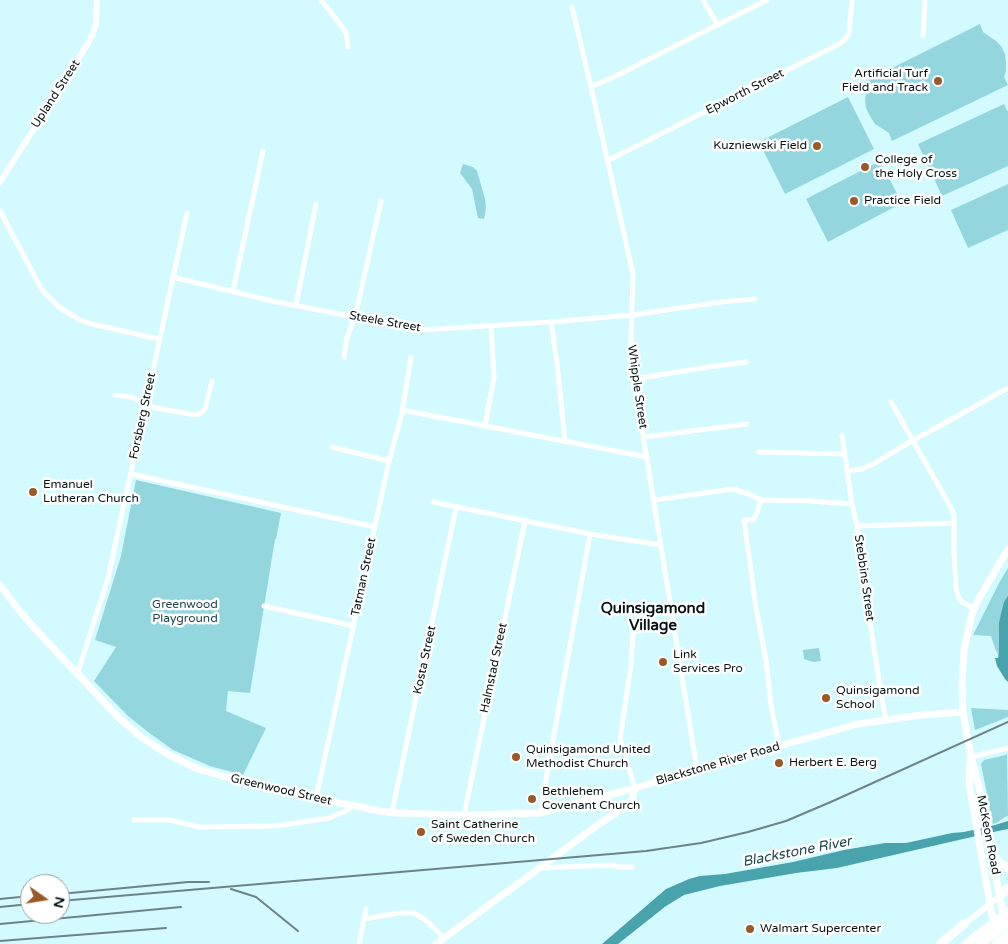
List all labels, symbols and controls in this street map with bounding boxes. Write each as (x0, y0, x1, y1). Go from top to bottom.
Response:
street label: Upland Street (29, 57, 83, 131)
street label: Epworth Street (704, 66, 786, 118)
place label: Artificial Turf Field and Track (842, 67, 928, 95)
marker: Artificial Turf Field and Track (932, 75, 944, 87)
place label: Kuzniewski Field (713, 139, 807, 153)
marker: Kuzniewski Field (811, 140, 823, 152)
place label: College of the Holy Cross (875, 153, 957, 181)
marker: College of the Holy Cross (859, 161, 871, 173)
place label: Practice Field (864, 194, 941, 208)
marker: Practice Field (848, 195, 860, 207)
street label: Steele Street (348, 309, 422, 335)
street label: Whipple Street (624, 344, 650, 430)
street label: Forsberg Street (127, 371, 159, 461)
place label: Emanuel Lutheran Church (43, 478, 139, 506)
marker: Emanuel Lutheran Church (27, 486, 39, 498)
street label: Stebbins Street (851, 534, 877, 622)
street label: Tatman Street (349, 536, 379, 618)
park label: Greenwood Playground (152, 598, 218, 626)
district label: Quinsigamond Village (601, 600, 705, 635)
street label: Halmstad Street (477, 622, 511, 714)
street label: Kosta Street (411, 624, 439, 696)
place label: Link Services Pro (673, 648, 743, 676)
marker: Link Services Pro (657, 656, 669, 668)
place label: Quinsigamond School (836, 684, 920, 712)
marker: Quinsigamond School (820, 692, 832, 704)
street label: Blackstone River Road (654, 739, 782, 789)
place label: Quinsigamond United Methodist Church (526, 743, 651, 771)
marker: Quinsigamond United Methodist Church (510, 751, 522, 763)
place label: Herbert E. Berg (789, 756, 877, 770)
marker: Herbert E. Berg (773, 757, 785, 769)
street label: Greenwood Street (229, 771, 333, 809)
place label: Bethlehem Covenant Church (542, 785, 640, 813)
marker: Bethlehem Covenant Church (526, 793, 538, 805)
street label: McKeon Road (973, 794, 1003, 876)
place label: Saint Catherine of Sweden Church (431, 818, 535, 846)
marker: Saint Catherine of Sweden Church (415, 826, 427, 838)
water label: Blackstone River (741, 833, 853, 871)
north arrow (20, 874, 70, 924)
text: N (50, 895, 69, 910)
place label: Walmart Supercenter (760, 922, 881, 936)
marker: Walmart Supercenter (744, 923, 756, 935)

